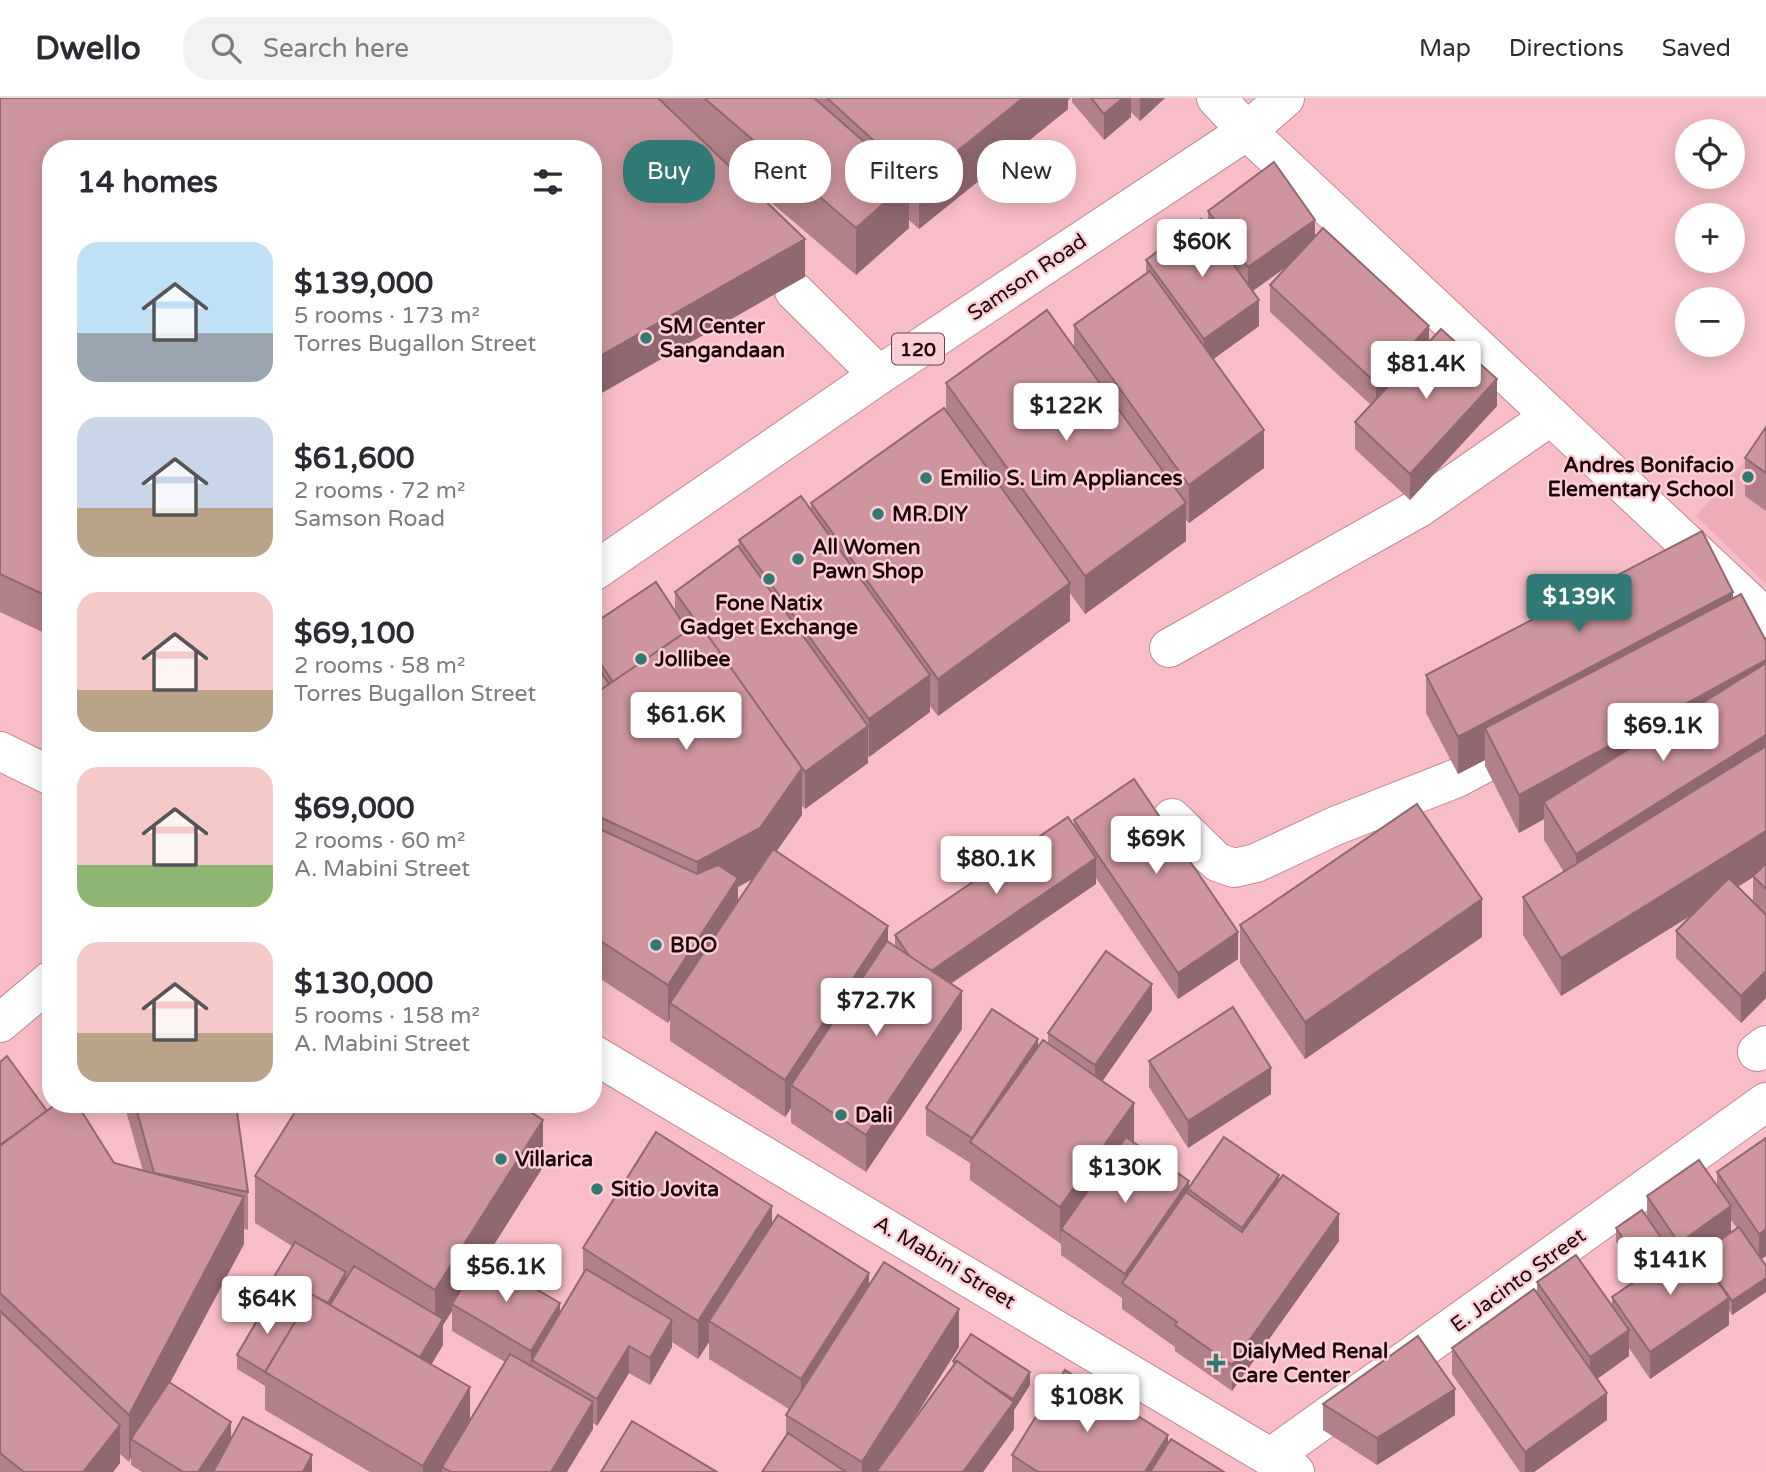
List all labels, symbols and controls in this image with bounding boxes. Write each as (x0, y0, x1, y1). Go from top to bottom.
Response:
search box (183, 17, 673, 80)
text: Dwello (35, 29, 141, 68)
icon: search (207, 29, 245, 67)
text: Search here (263, 33, 409, 64)
text: Map (1419, 34, 1471, 63)
text: Directions (1509, 34, 1624, 63)
text: Saved (1662, 34, 1731, 63)
map controls (1675, 119, 1745, 357)
button: locate (1675, 119, 1745, 189)
chip: Buy (623, 140, 715, 203)
chip: Rent (729, 140, 831, 203)
chip: Filters (845, 140, 963, 203)
chip: New (977, 140, 1076, 203)
icon: filters (529, 163, 567, 201)
text: 14 homes (77, 164, 218, 201)
button: + (1675, 203, 1745, 273)
pin: $60K (1161, 220, 1243, 279)
street label: Samson Road (963, 228, 1091, 326)
text: $60K (1173, 228, 1231, 256)
text: $139,000 (294, 265, 433, 302)
icon: home (133, 270, 217, 354)
button: − (1675, 287, 1745, 357)
text: 5 rooms · 173 m² (294, 302, 480, 330)
place label: SM Center Sangandaan (660, 314, 785, 363)
text: Torres Bugallon Street (294, 330, 536, 358)
marker: SM Center Sangandaan (638, 330, 654, 346)
road number: 120 (892, 333, 944, 364)
pin: $81.4K (1369, 342, 1483, 401)
text: $81.4K (1387, 350, 1465, 378)
pin: $122K (1017, 384, 1115, 443)
text: $122K (1030, 392, 1102, 420)
text: $61,600 (294, 440, 414, 477)
icon: home (133, 445, 217, 529)
place label: Andres Bonifacio Elementary School (1547, 453, 1734, 502)
place label: Emilio S. Lim Appliances (940, 466, 1183, 491)
marker: Andres Bonifacio Elementary School (1740, 469, 1756, 485)
marker: Emilio S. Lim Appliances (918, 470, 934, 486)
text: 2 rooms · 72 m² (294, 477, 465, 505)
place label: MR.DIY (892, 502, 968, 527)
text: Samson Road (294, 505, 445, 533)
marker: MR.DIY (870, 506, 886, 522)
place label: All Women Pawn Shop (812, 535, 924, 584)
marker: All Women Pawn Shop (790, 551, 806, 567)
marker: Fone Natix Gadget Exchange (761, 571, 777, 587)
pin: $139K (1530, 574, 1628, 634)
text: $139K (1543, 583, 1615, 611)
place label: Fone Natix Gadget Exchange (680, 591, 858, 640)
text: $69,100 (294, 615, 414, 652)
icon: home (133, 620, 217, 704)
place label: Jollibee (654, 647, 730, 672)
marker: Jollibee (633, 651, 649, 667)
text: 2 rooms · 58 m² (294, 652, 465, 680)
text: Torres Bugallon Street (294, 680, 536, 708)
pin: $61.6K (629, 692, 743, 752)
text: $61.6K (647, 701, 725, 729)
pin: $69.1K (1606, 704, 1720, 763)
text: $69.1K (1624, 712, 1702, 740)
text: $69,000 (294, 790, 414, 827)
icon: home (133, 795, 217, 879)
pin: $69K (1115, 816, 1197, 876)
text: $69K (1127, 825, 1185, 853)
text: 2 rooms · 60 m² (294, 827, 465, 855)
pin: $80.1K (939, 836, 1053, 896)
text: $80.1K (957, 845, 1035, 873)
text: A. Mabini Street (294, 855, 470, 883)
place label: BDO (670, 933, 717, 958)
marker: BDO (648, 937, 664, 953)
text: $130,000 (294, 965, 433, 1002)
icon: home (133, 970, 217, 1054)
pin: $72.7K (819, 978, 933, 1038)
text: $72.7K (837, 987, 915, 1015)
text: 5 rooms · 158 m² (294, 1002, 480, 1030)
text: A. Mabini Street (294, 1030, 470, 1058)
place label: Dali (855, 1103, 893, 1128)
marker: Dali (833, 1107, 849, 1123)
pin: $130K (1076, 1146, 1174, 1205)
place label: Villarica (515, 1147, 593, 1172)
marker: Villarica (493, 1151, 509, 1167)
text: $130K (1089, 1154, 1161, 1182)
place label: Sitio Jovita (611, 1177, 719, 1202)
marker: Sitio Jovita (589, 1181, 605, 1197)
street label: A. Mabini Street (869, 1210, 1020, 1315)
street label: E. Jacinto Street (1446, 1223, 1591, 1338)
pin: $141K (1621, 1238, 1719, 1297)
pin: $56.1K (449, 1244, 563, 1304)
text: $141K (1634, 1246, 1706, 1274)
text: $56.1K (467, 1253, 545, 1281)
pin: $64K (226, 1276, 308, 1336)
text: $64K (238, 1285, 296, 1313)
place label: DialyMed Renal Care Center (1232, 1339, 1388, 1388)
marker: DialyMed Renal Care Center (1206, 1353, 1226, 1373)
pin: $108K (1038, 1374, 1136, 1434)
text: $108K (1051, 1383, 1123, 1411)

